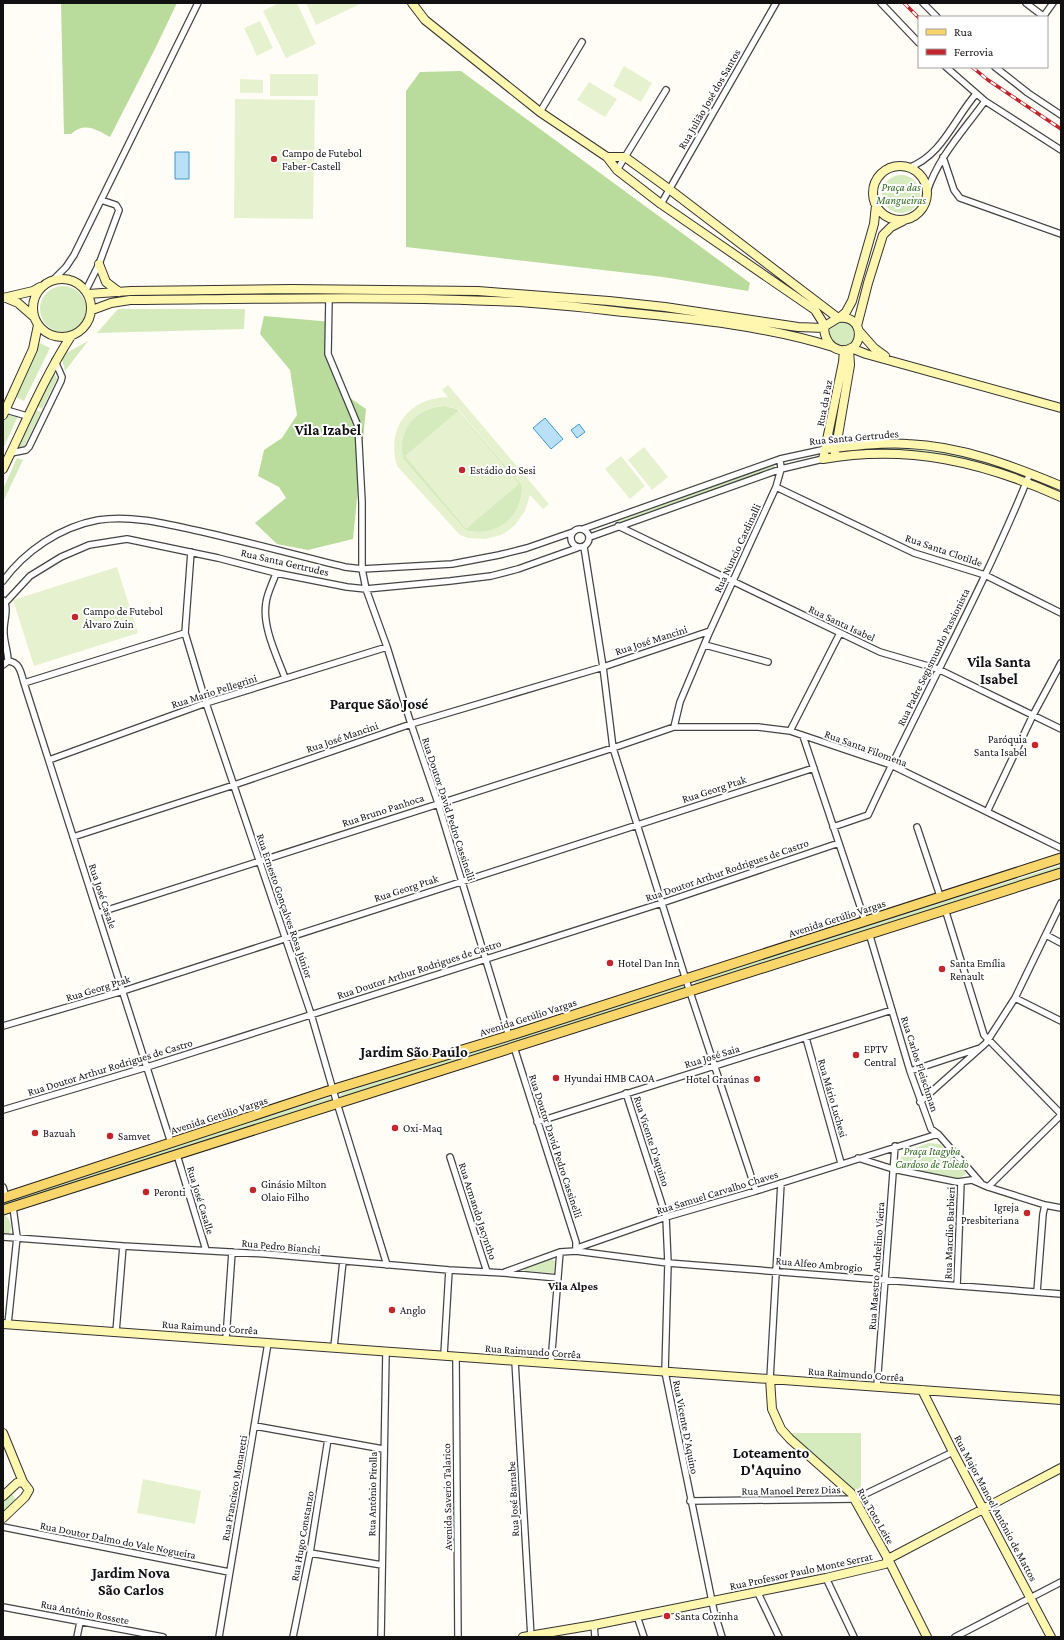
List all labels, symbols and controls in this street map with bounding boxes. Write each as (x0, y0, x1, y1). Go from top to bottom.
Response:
legend (918, 16, 1048, 68)
text: Rua (954, 25, 973, 39)
text: Ferrovia (954, 45, 994, 59)
street label: Rua Julião José dos Santos (675, 47, 743, 152)
place label: Campo de Futebol Faber-Castell (282, 147, 362, 172)
marker: Campo de Futebol Faber-Castell (269, 154, 279, 164)
park label: Praça das Mangueiras (875, 181, 926, 207)
street label: Rua da Paz (814, 378, 834, 427)
district label: Vila Izabel (294, 422, 362, 438)
street label: Rua Santa Gertrudes (809, 427, 899, 447)
place label: Estádio do Sesi (470, 464, 536, 476)
marker: Estádio do Sesi (457, 465, 467, 475)
street label: Rua Nuncio Cardinalli (711, 502, 763, 594)
street label: Rua Santa Clotilde (904, 531, 984, 569)
street label: Rua Santa Gertrudes (240, 546, 330, 578)
street label: Rua Padre Segismundo Passionista (894, 586, 972, 728)
street label: Rua Santa Isabel (807, 602, 877, 644)
place label: Campo de Futebol Álvaro Zuin (83, 605, 163, 630)
marker: Campo de Futebol Álvaro Zuin (70, 612, 80, 622)
street label: Rua José Mancini (613, 623, 689, 658)
district label: Vila Santa Isabel (966, 654, 1032, 687)
street label: Rua Mario Pellegrini (170, 671, 259, 711)
district label: Parque São José (330, 696, 428, 712)
street label: Rua José Mancini (304, 719, 380, 756)
street label: Rua Santa Filomena (823, 727, 909, 769)
place label: Paróquia Santa Isabel (974, 733, 1027, 758)
street label: Rua Doutor David Pedro Cassinelli (420, 736, 478, 882)
marker: Paróquia Santa Isabel (1030, 740, 1040, 750)
street label: Rua Georg Ptak (680, 773, 749, 806)
street label: Rua Bruno Panhoca (340, 791, 426, 829)
street label: Rua Ernesto Gonçalves Rosa Júnior (254, 832, 315, 980)
street label: Rua Doutor Arthur Rodrigues de Castro (644, 836, 811, 905)
street label: Rua José Casale (86, 862, 119, 930)
street label: Rua Georg Ptak (372, 872, 441, 905)
street label: Avenida Getúlio Vargas (787, 897, 887, 940)
street label: Rua Doutor Arthur Rodrigues de Castro (335, 937, 503, 1002)
place label: Hotel Dan Inn (618, 957, 680, 969)
place label: Santa Emília Renault (950, 957, 1005, 982)
marker: Hotel Dan Inn (605, 958, 615, 968)
marker: Santa Emília Renault (937, 964, 947, 974)
street label: Rua Georg Ptak (64, 972, 133, 1004)
street label: Avenida Getúlio Vargas (478, 996, 578, 1039)
street label: Rua Carlos Fleischman (899, 1015, 941, 1113)
street label: Rua Doutor Arthur Rodrigues de Castro (26, 1036, 195, 1099)
street label: Rua José Saia (683, 1042, 741, 1071)
place label: EPTV Central (864, 1043, 897, 1068)
district label: Jardim São Paulo (358, 1044, 468, 1060)
marker: EPTV Central (851, 1050, 861, 1060)
street label: Rua Mário Luchesi (816, 1057, 850, 1139)
place label: Hyundai HMB CAOA (564, 1072, 655, 1085)
street label: Rua Doutor David Pedro Cassinelli (527, 1073, 585, 1219)
marker: Hyundai HMB CAOA (551, 1073, 561, 1083)
place label: Hotel Graúnas (686, 1073, 749, 1085)
marker: Hotel Graúnas (752, 1074, 762, 1084)
street label: Avenida Getúlio Vargas (169, 1094, 269, 1137)
street label: Rua Vicente D'aquino (631, 1094, 672, 1189)
place label: Oxi-Maq (403, 1122, 443, 1135)
marker: Oxi-Maq (390, 1123, 400, 1133)
place label: Bazuah (43, 1127, 76, 1139)
marker: Bazuah (30, 1128, 40, 1138)
place label: Samvet (118, 1130, 151, 1142)
marker: Samvet (105, 1131, 115, 1141)
park label: Praça Itagyba Cardoso de Toledo (895, 1145, 969, 1170)
street label: Rua Armando Jacyntho (456, 1161, 500, 1262)
street label: Rua José Casalle (184, 1165, 217, 1236)
street label: Rua Samuel Carvalho Chaves (654, 1168, 780, 1216)
place label: Ginásio Milton Olaio Filho (261, 1178, 326, 1203)
marker: Ginásio Milton Olaio Filho (248, 1185, 258, 1195)
place label: Peronti (154, 1186, 186, 1198)
street label: Rua Marcílio Barbieri (941, 1186, 957, 1280)
marker: Peronti (141, 1187, 151, 1197)
place label: Igreja Presbiteriana (961, 1201, 1019, 1226)
street label: Rua Maestro Andrelino Vieira (866, 1202, 886, 1330)
marker: Igreja Presbiteriana (1022, 1208, 1032, 1218)
street label: Rua Pedro Bianchi (241, 1237, 321, 1255)
street label: Rua Alfeo Ambrogio (775, 1254, 863, 1275)
district label: Vila Alpes (547, 1279, 598, 1293)
place label: Anglo (400, 1304, 426, 1317)
marker: Anglo (387, 1305, 397, 1315)
street label: Rua Raimundo Corrêa (162, 1318, 258, 1336)
street label: Rua Raimundo Corrêa (485, 1342, 581, 1360)
street label: Rua Raimundo Corrêa (808, 1365, 904, 1383)
street label: Rua Vicente D'Aquino (670, 1379, 701, 1476)
street label: Rua Major Manoel Antônio de Mattos (951, 1433, 1040, 1584)
street label: Rua Francisco Monaretti (219, 1434, 249, 1542)
street label: Avenida Saverio Talarico (440, 1443, 454, 1551)
district label: Loteamento D'Aquino (733, 1445, 810, 1478)
street label: Rua Antônio Pirolla (365, 1451, 379, 1537)
street label: Rua José Barnabe (505, 1461, 522, 1537)
street label: Rua Manoel Perez Dias (741, 1483, 841, 1497)
street label: Rua Toto Leite (855, 1486, 897, 1546)
street label: Rua Hugo Constanzo (288, 1489, 317, 1582)
street label: Rua Doutor Dalmo do Vale Nogueira (39, 1519, 197, 1562)
street label: Rua Professor Paulo Monte Serrat (729, 1550, 874, 1592)
district label: Jardim Nova São Carlos (90, 1565, 171, 1598)
street label: Rua Antônio Rossete (40, 1598, 130, 1626)
place label: Santa Cozinha (675, 1610, 738, 1622)
marker: Santa Cozinha (662, 1611, 672, 1621)

